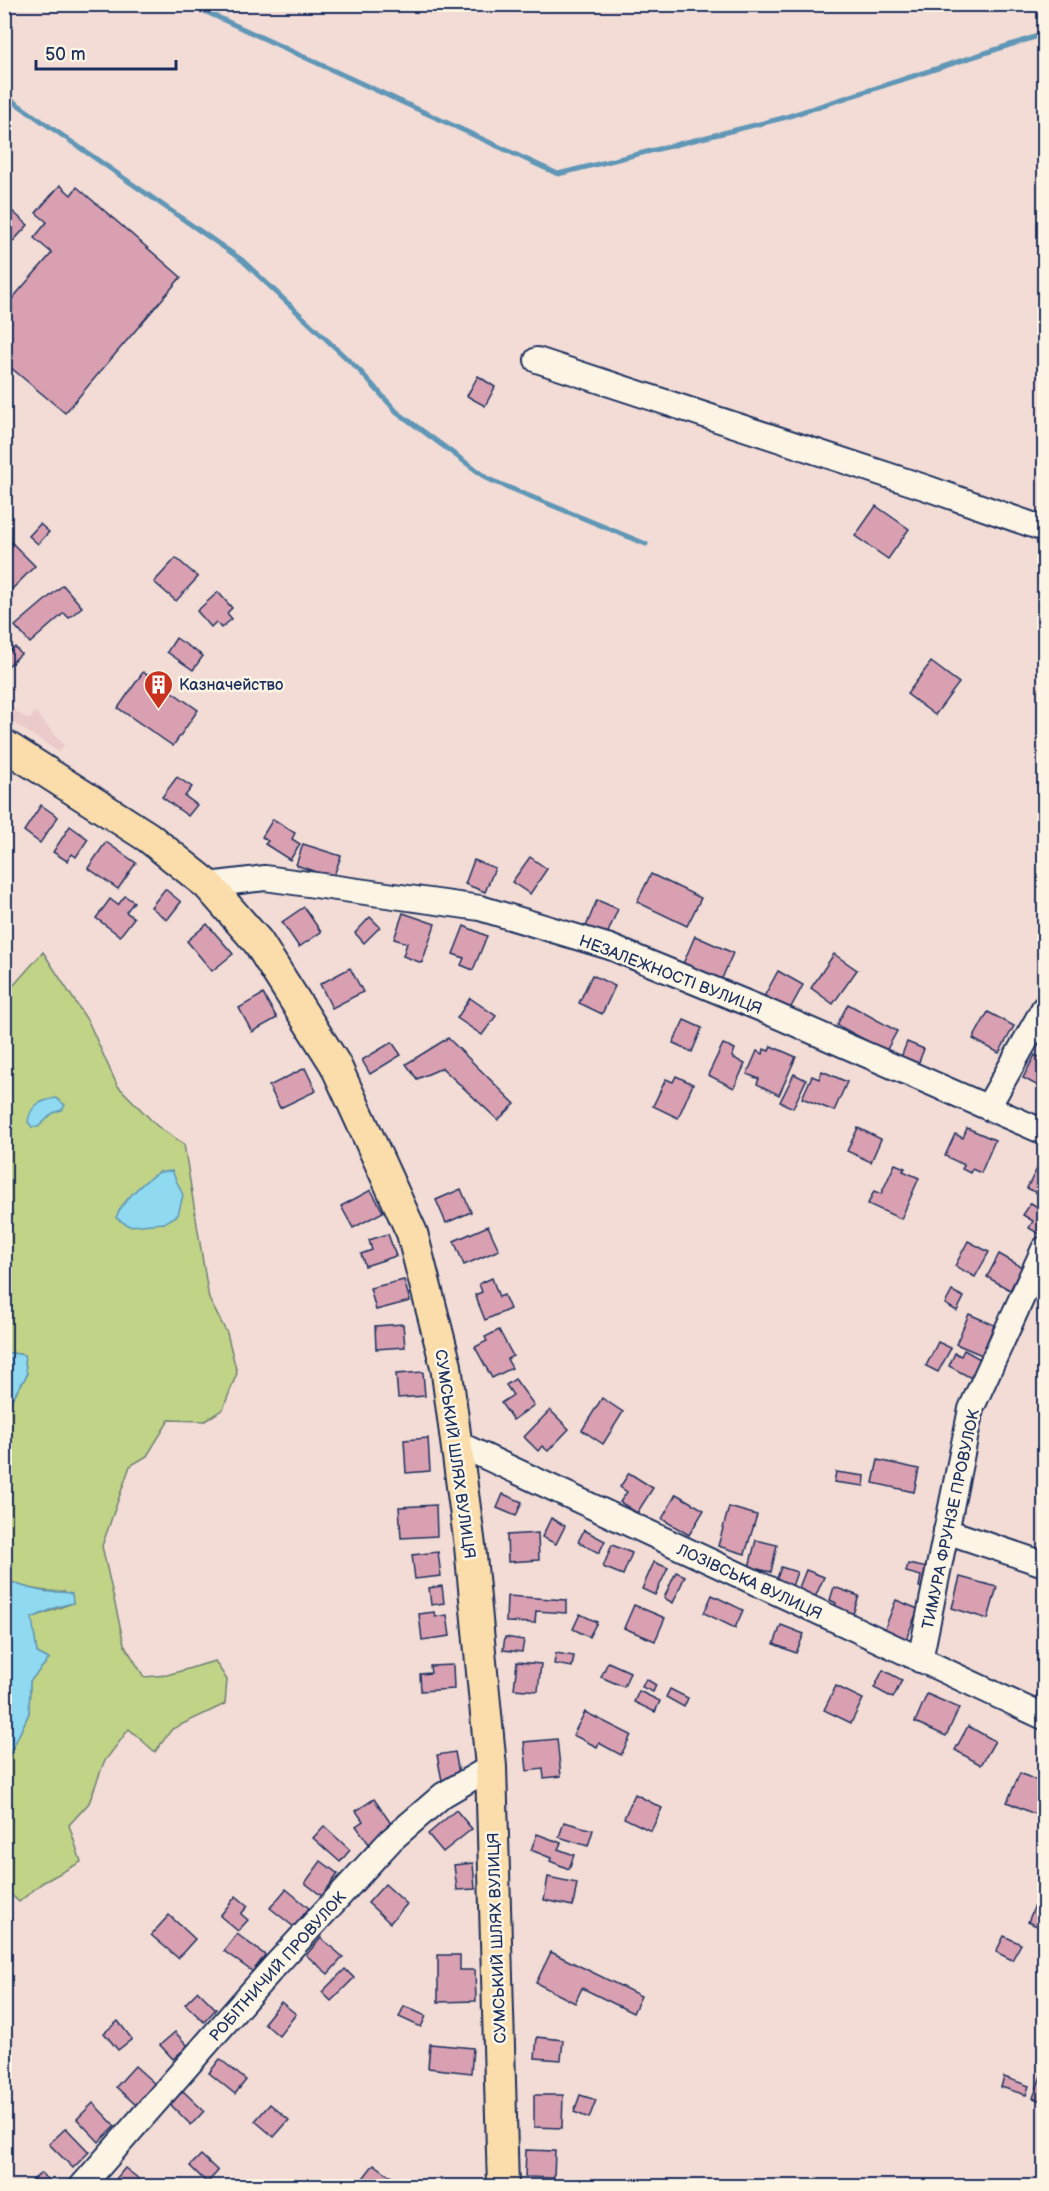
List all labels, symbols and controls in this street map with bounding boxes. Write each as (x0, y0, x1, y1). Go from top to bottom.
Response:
scale bar (36, 33, 176, 71)
text: 50 m (45, 44, 86, 65)
building icon: Казначейство (142, 668, 174, 710)
place label: Казначейство (179, 676, 283, 695)
street label: НЕЗАЛЕЖНОСТІ ВУЛИЦЯ (576, 932, 765, 1019)
street label: СУМСЬКИЙ ШЛЯХ ВУЛИЦЯ (430, 1348, 479, 1560)
street label: ТИМУРА ФРУНЗЕ ПРОВУЛОК (919, 1407, 984, 1631)
street label: ЛОЗІВСЬКА ВУЛИЦЯ (673, 1540, 825, 1624)
street label: СУМСЬКИЙ ШЛЯХ ВУЛИЦЯ (484, 1832, 511, 2044)
street label: РОБІТНИЧИЙ ПРОВУЛОК (206, 1888, 351, 2046)

